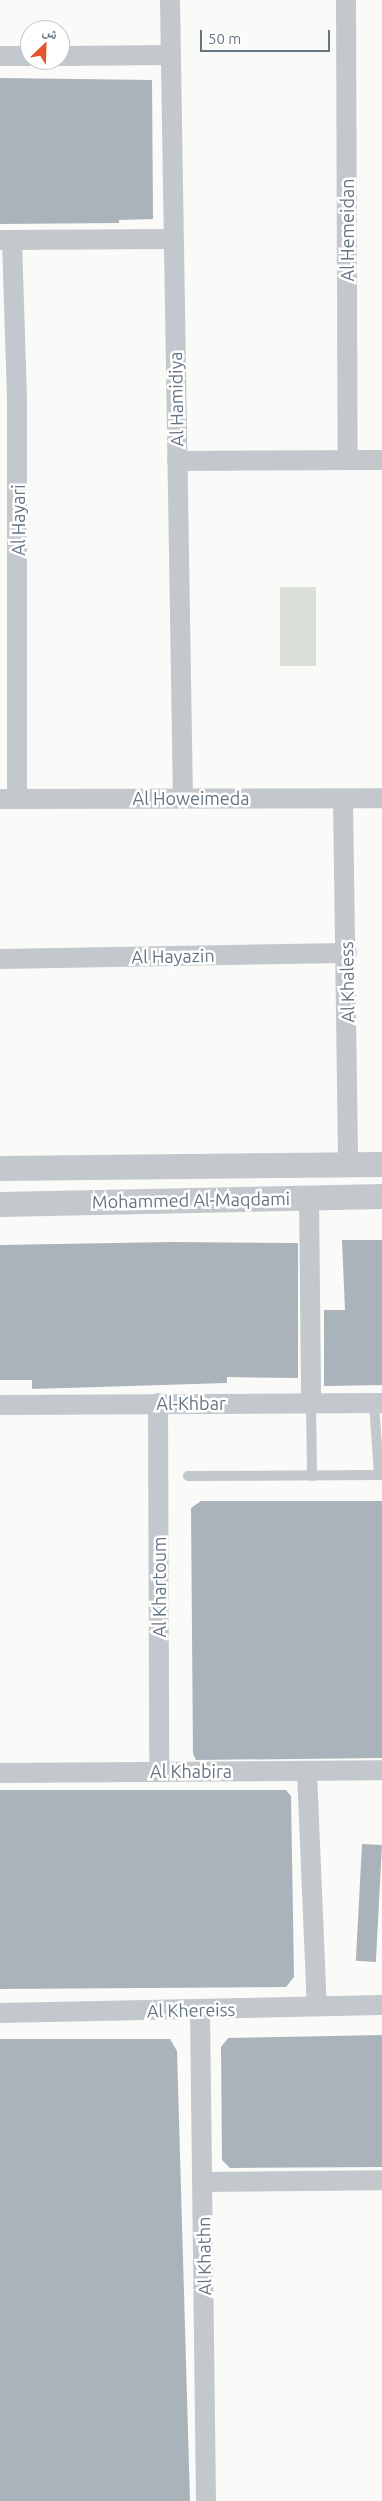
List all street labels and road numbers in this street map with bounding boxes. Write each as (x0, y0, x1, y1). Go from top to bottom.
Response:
street label: Al Hemeidan (336, 179, 358, 281)
street label: Al Hamidiya (164, 351, 188, 447)
street label: Al Hayari (7, 484, 29, 556)
street label: Al Howeimeda (132, 787, 250, 809)
street label: Al Khaless (335, 941, 359, 1023)
street label: Al Hayazin (131, 944, 215, 968)
street label: Mohammed Al-Maqdami (92, 1187, 290, 1213)
street label: Al-Khbar (156, 1392, 226, 1414)
street label: Al Khartoum (148, 1536, 170, 1638)
street label: Al Khabira (150, 1760, 232, 1782)
street label: Al Khereiss (147, 1998, 235, 2022)
street label: Al Khathn (193, 2216, 215, 2296)

